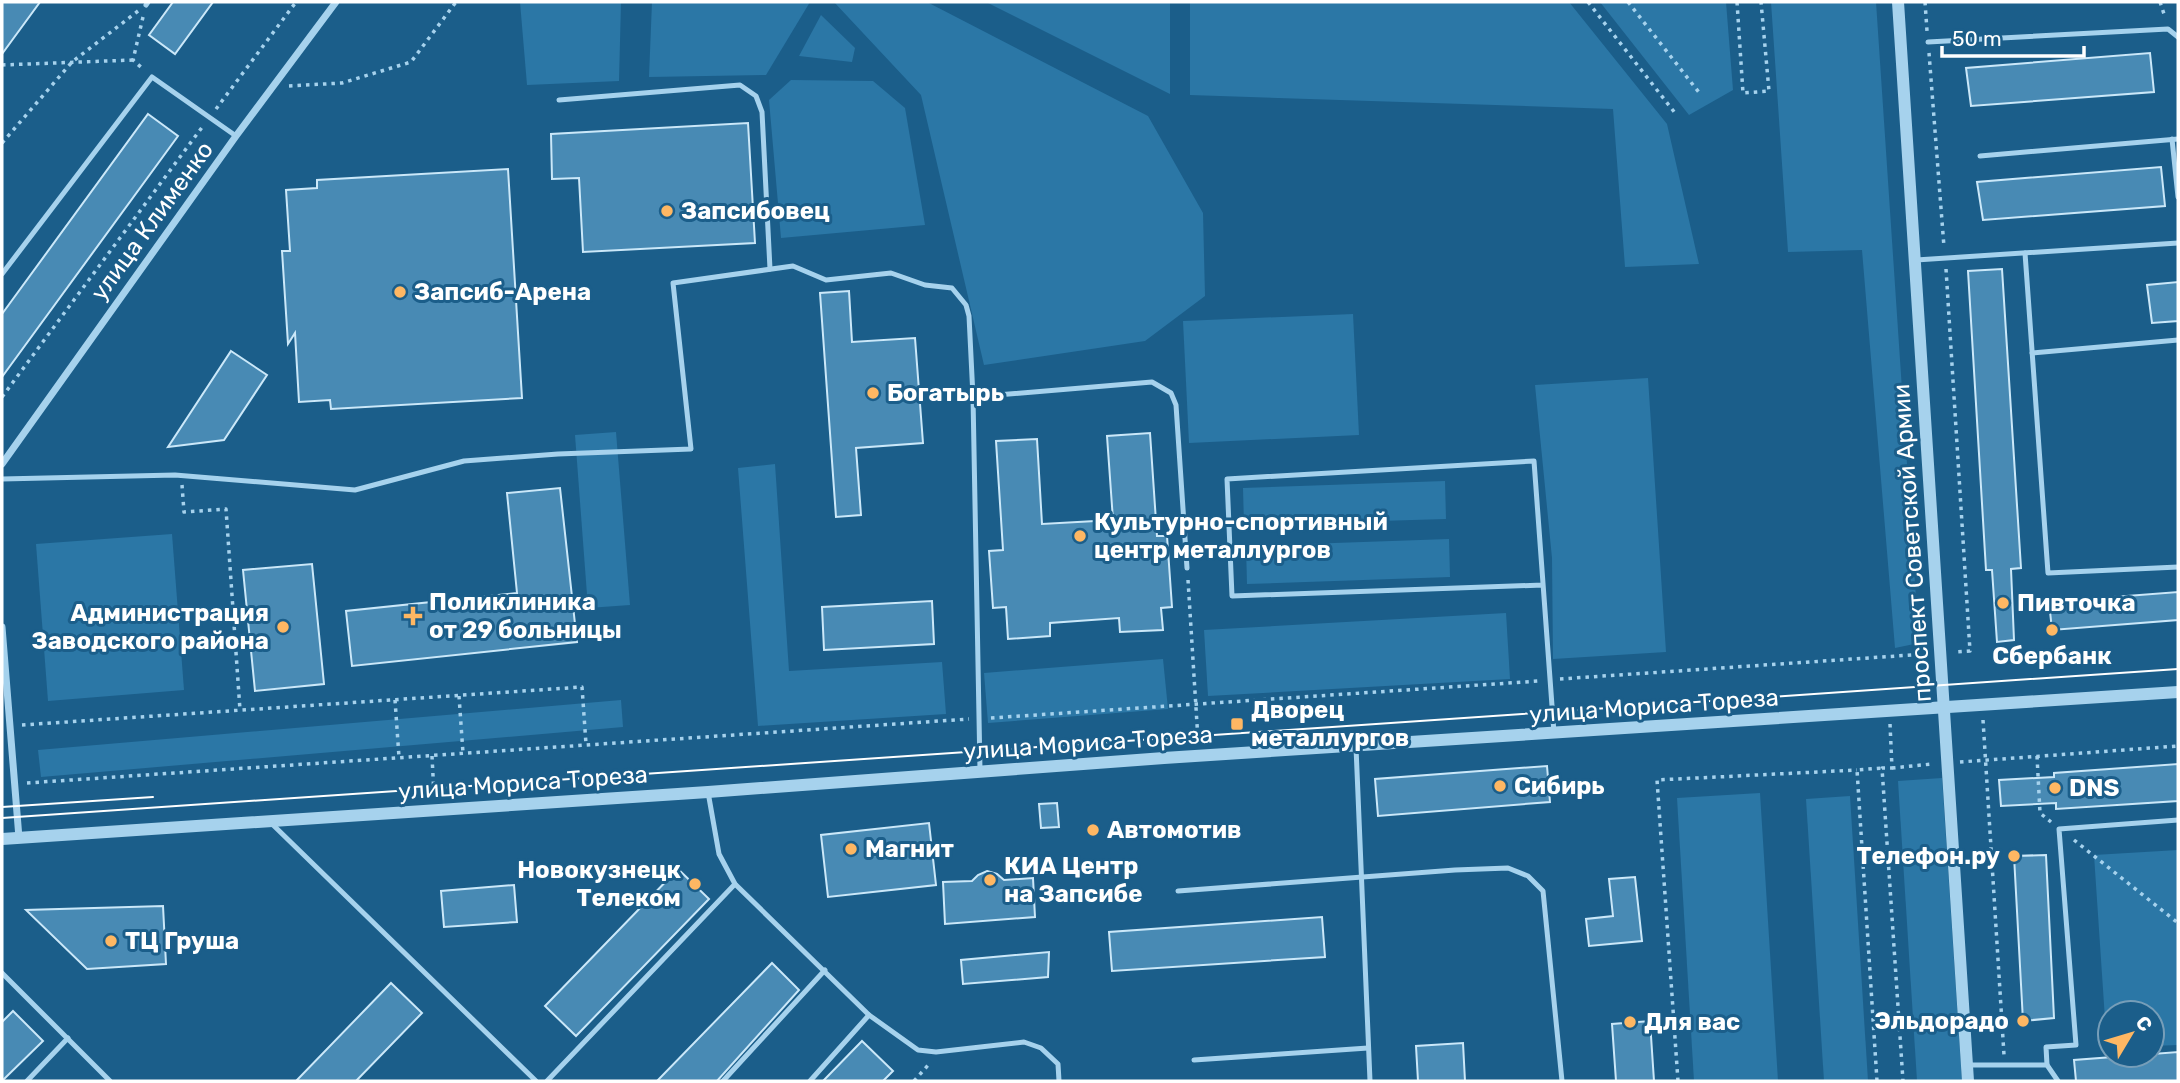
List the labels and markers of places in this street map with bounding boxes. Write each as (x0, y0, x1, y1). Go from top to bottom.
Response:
place label: Запсибовец (681, 197, 830, 225)
marker: Запсибовец (659, 203, 675, 219)
place label: Запсиб-Арена (414, 278, 591, 306)
marker: Запсиб-Арена (392, 284, 408, 300)
place label: Богатырь (887, 379, 1004, 407)
marker: Богатырь (865, 385, 881, 401)
place label: Культурно-спортивный центр металлургов (1094, 508, 1388, 564)
marker: Культурно-спортивный центр металлургов (1072, 528, 1088, 544)
place label: Поликлиника от 29 больницы (429, 588, 622, 644)
place label: Пивточка (2017, 589, 2136, 617)
marker: Пивточка (1995, 595, 2011, 611)
place label: Администрация Заводского района (32, 599, 269, 655)
marker: Поликлиника от 29 больницы (403, 606, 423, 626)
marker: Администрация Заводского района (275, 619, 291, 635)
marker: Сбербанк (2044, 622, 2060, 638)
place label: Сбербанк (1992, 642, 2112, 670)
place label: Дворец металлургов (1251, 696, 1409, 752)
marker: Дворец металлургов (1229, 716, 1245, 732)
place label: Сибирь (1514, 772, 1605, 800)
place label: DNS (2069, 774, 2119, 802)
marker: Сибирь (1492, 778, 1508, 794)
marker: DNS (2047, 780, 2063, 796)
place label: Автомотив (1107, 816, 1242, 844)
marker: Автомотив (1085, 822, 1101, 838)
place label: Магнит (865, 835, 954, 863)
marker: Магнит (843, 841, 859, 857)
place label: Телефон.ру (1856, 842, 2000, 870)
marker: Телефон.ру (2006, 848, 2022, 864)
place label: КИА Центр на Запсибе (1004, 852, 1142, 908)
place label: Новокузнецк Телеком (517, 856, 681, 912)
marker: КИА Центр на Запсибе (982, 872, 998, 888)
marker: Новокузнецк Телеком (687, 876, 703, 892)
place label: ТЦ Груша (125, 927, 239, 955)
marker: ТЦ Груша (103, 933, 119, 949)
place label: Эльдорадо (1874, 1007, 2009, 1035)
place label: Для вас (1644, 1008, 1740, 1036)
marker: Эльдорадо (2015, 1013, 2031, 1029)
marker: Для вас (1622, 1014, 1638, 1030)

